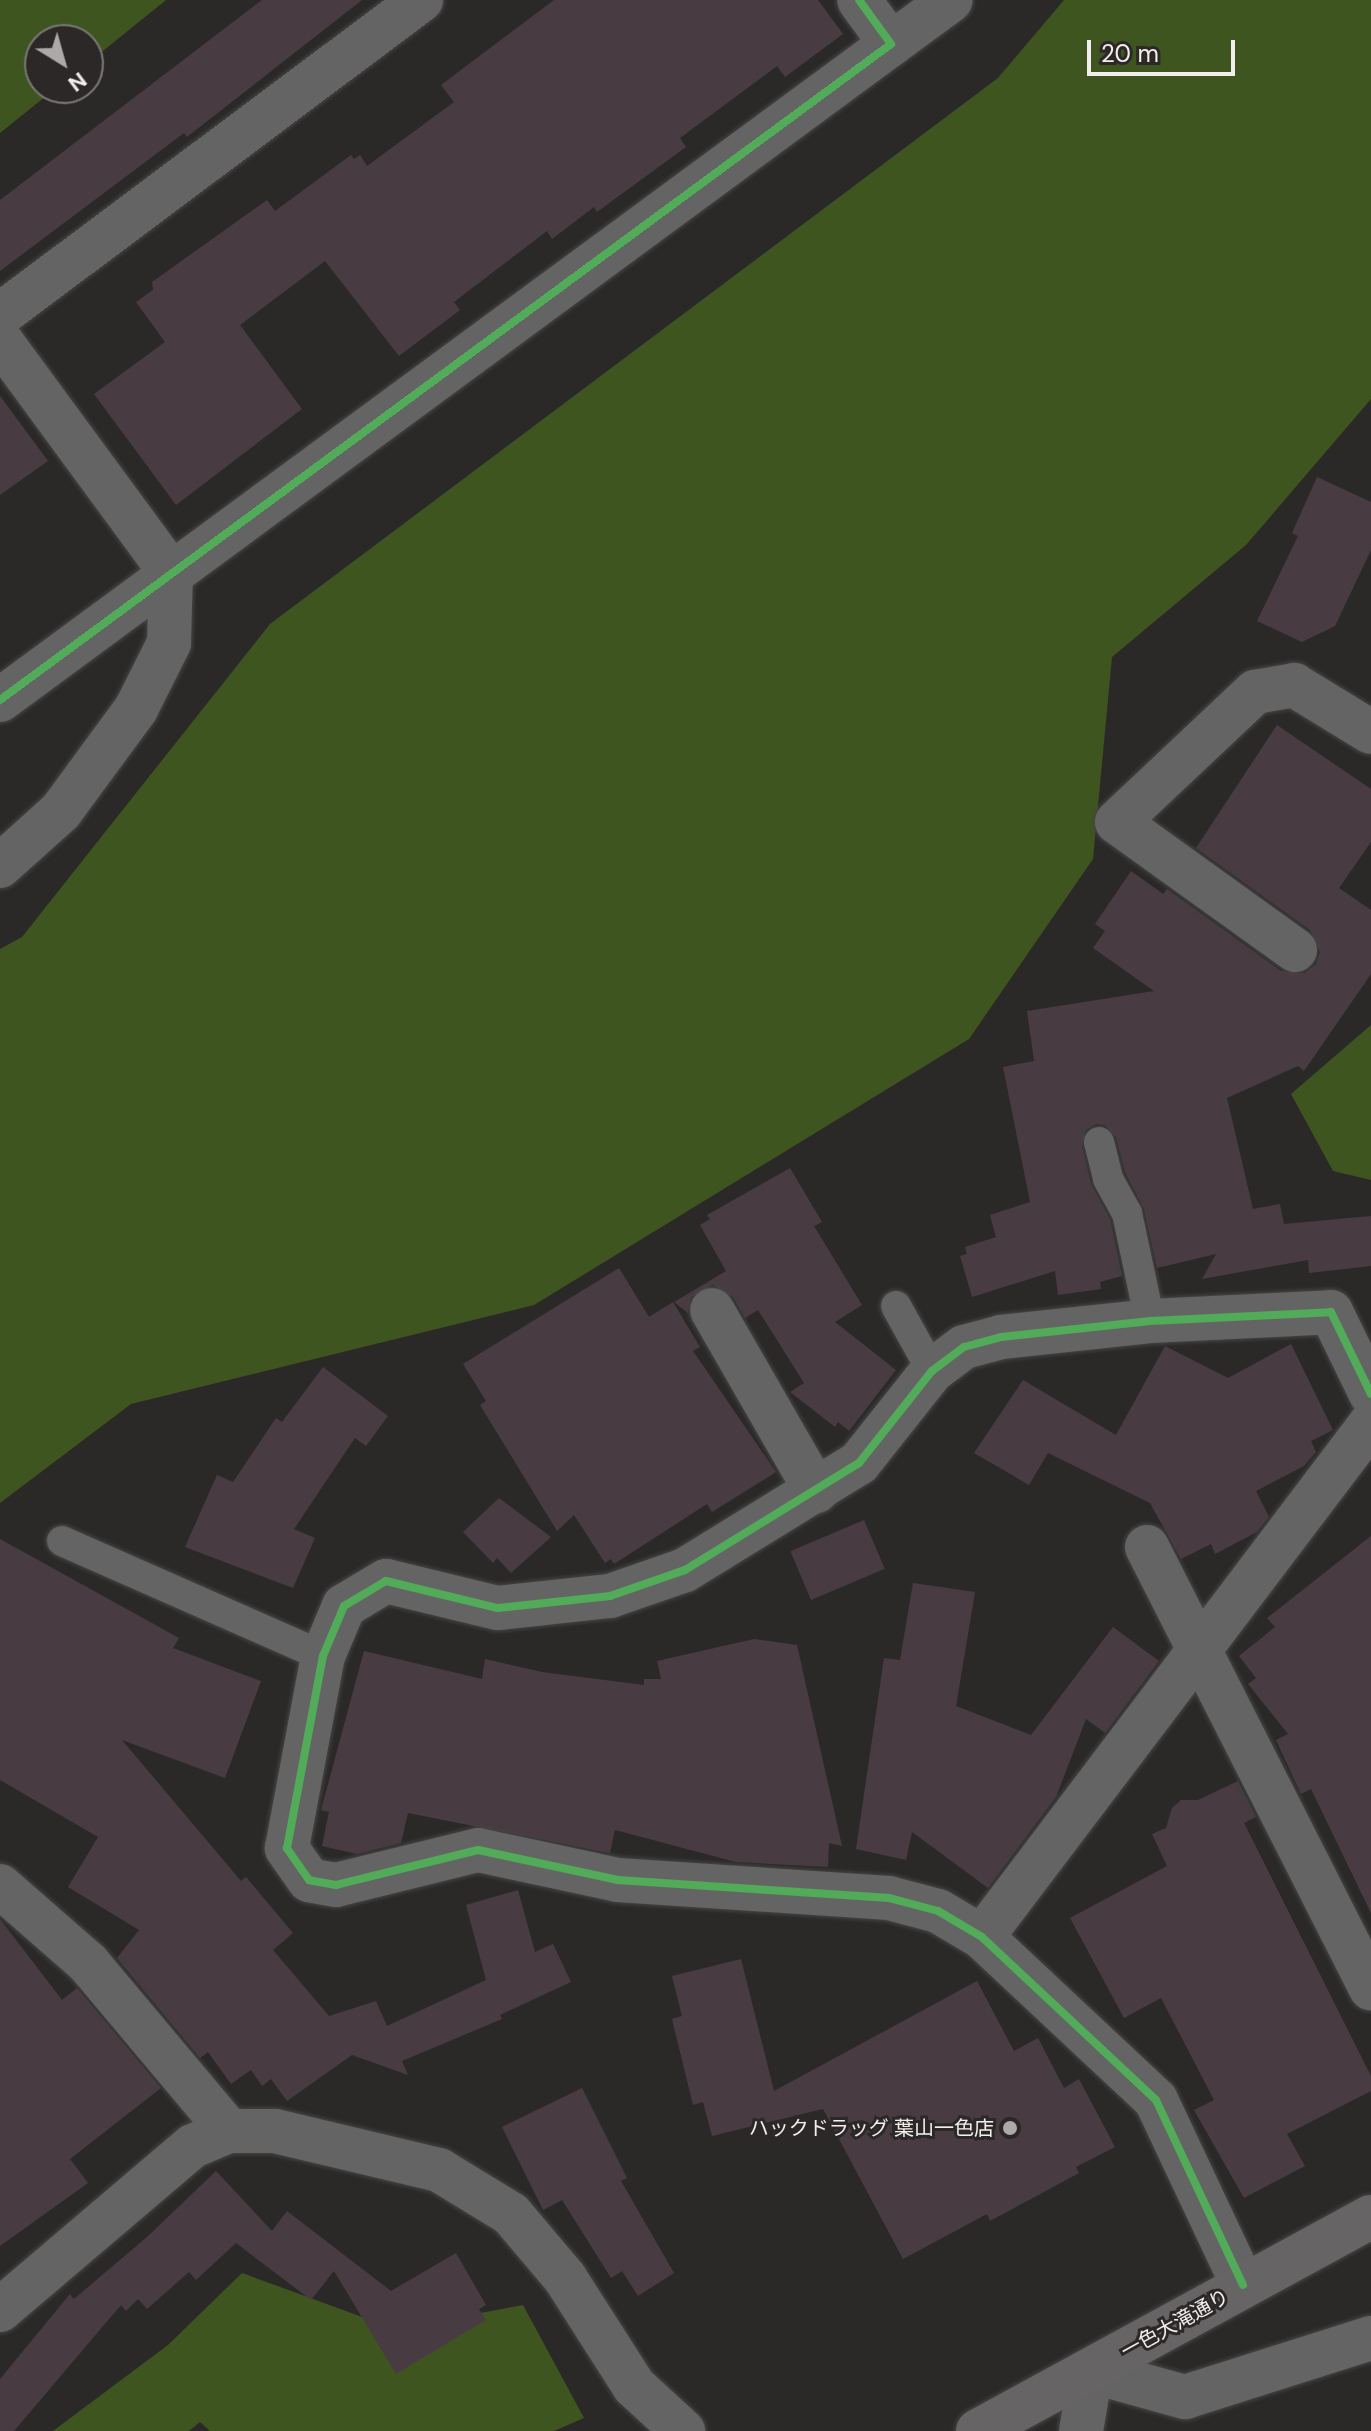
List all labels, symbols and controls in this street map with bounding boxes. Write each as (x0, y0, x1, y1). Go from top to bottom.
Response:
north arrow (24, 24, 104, 104)
scale bar (1091, 24, 1239, 74)
text: 20 m (1101, 38, 1159, 69)
text: N (62, 66, 93, 98)
place label: ハックドラッグ 葉山一色店 (749, 2116, 994, 2140)
marker: ハックドラッグ 葉山一色店 (1001, 2119, 1019, 2137)
street label: 一色大滝通り (1117, 2284, 1233, 2364)

